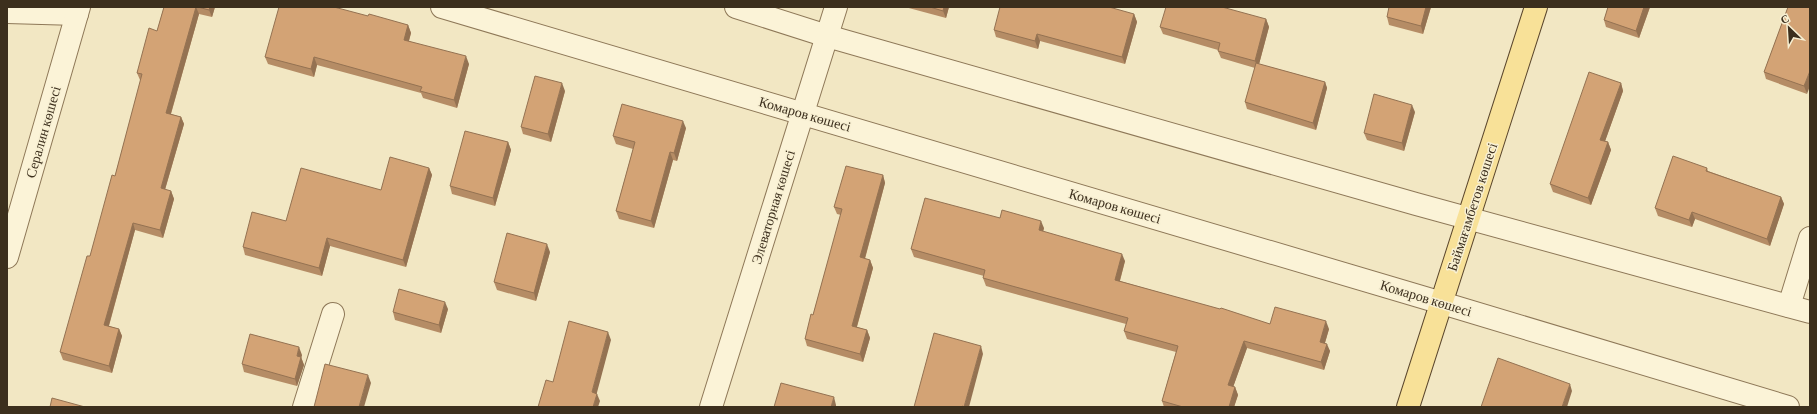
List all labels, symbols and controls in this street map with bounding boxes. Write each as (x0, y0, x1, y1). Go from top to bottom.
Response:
north arrow (1769, 8, 1809, 48)
text: С (1779, 12, 1791, 26)
street label: Сералин көшесі (22, 84, 64, 180)
street label: Комаров көшесі (757, 93, 853, 135)
street label: Баймағамбетов көшесі (1444, 141, 1500, 273)
street label: Элеваторная көшесі (748, 148, 798, 266)
street label: Комаров көшесі (1067, 185, 1163, 227)
street label: Комаров көшесі (1378, 276, 1474, 320)

